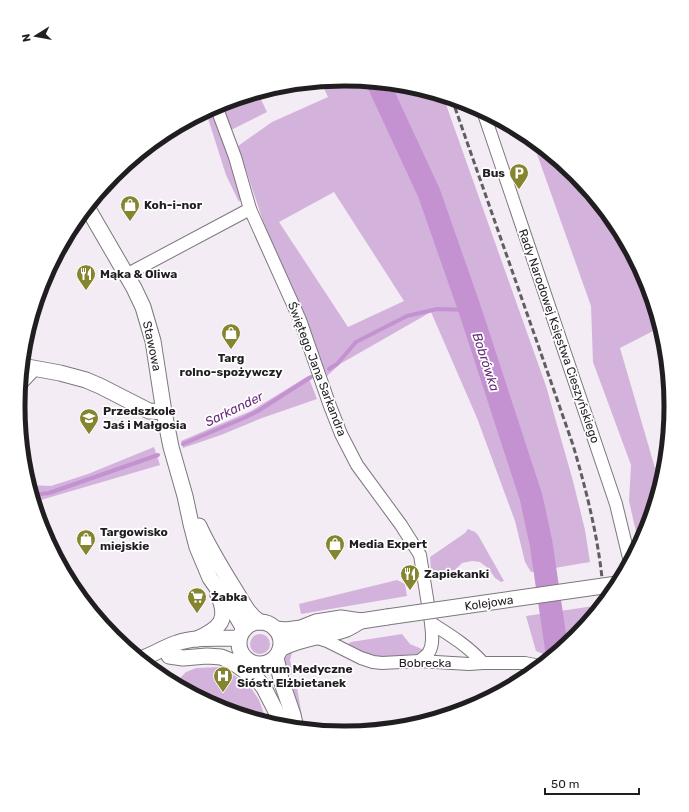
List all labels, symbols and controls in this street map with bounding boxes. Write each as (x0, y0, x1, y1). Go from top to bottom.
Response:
north arrow (16, 16, 56, 56)
text: N (20, 33, 34, 43)
parking icon: Bus (508, 162, 530, 190)
place label: Bus (482, 166, 505, 180)
shop icon: Koh-i-nor (119, 194, 141, 222)
place label: Koh-i-nor (144, 198, 203, 212)
street label: Rady Narodowej Księstwa Cieszyńskiego (516, 227, 602, 445)
restaurant icon: Mąka & Oliwa (75, 263, 97, 291)
place label: Mąka & Oliwa (100, 267, 177, 281)
street label: Świętego Jana Sarkandra (285, 300, 349, 438)
street label: Stawowa (140, 320, 164, 372)
shop icon: Targ rolno-spożywczy (220, 322, 242, 350)
water label: Bobrówka (469, 331, 503, 394)
place label: Targ rolno-spożywczy (180, 351, 282, 379)
water label: Sarkander (202, 388, 266, 430)
place label: Przedszkole Jaś i Małgosia (103, 404, 187, 432)
school or university icon: Przedszkole Jaś i Małgosia (78, 407, 100, 435)
place label: Targowisko miejskie (100, 525, 168, 553)
shop icon: Targowisko miejskie (75, 528, 97, 556)
shop icon: Media Expert (324, 533, 346, 561)
place label: Media Expert (349, 537, 428, 551)
restaurant icon: Zapiekanki (399, 563, 421, 591)
place label: Zapiekanki (424, 567, 489, 581)
supermarket icon: Żabka (186, 586, 208, 614)
place label: Żabka (211, 590, 247, 604)
street label: Kolejowa (464, 593, 514, 613)
street label: Bobrecka (399, 656, 451, 670)
place label: Centrum Medyczne Sióstr Elżbietanek (237, 662, 353, 690)
hospital icon: Centrum Medyczne Sióstr Elżbietanek (212, 665, 234, 693)
scale bar (545, 770, 639, 796)
text: 50 m (551, 777, 579, 791)

